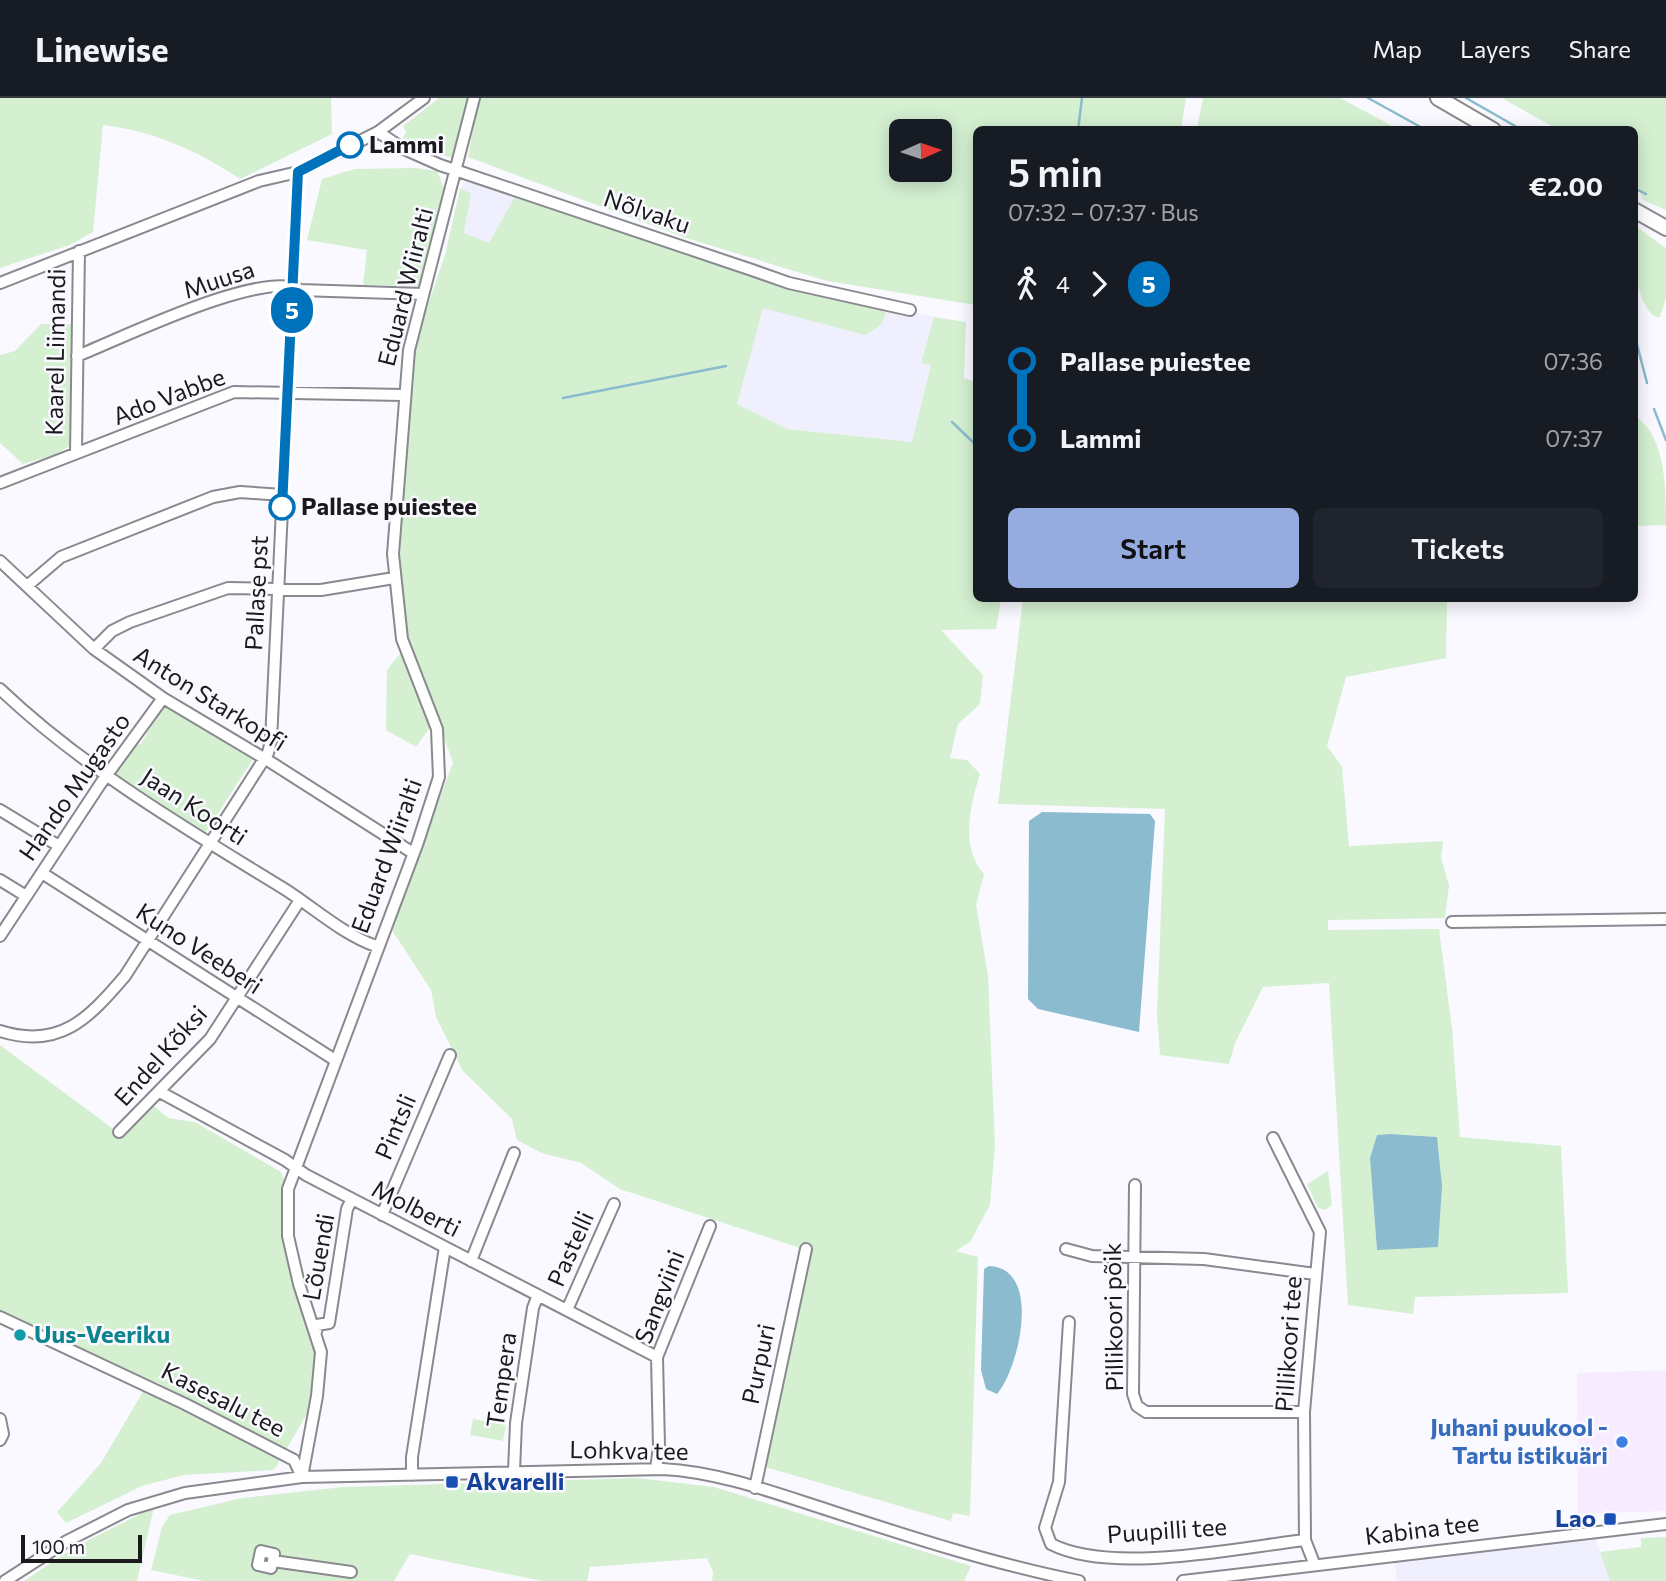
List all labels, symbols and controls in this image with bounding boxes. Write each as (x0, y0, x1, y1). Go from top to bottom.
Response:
text: Linewise (35, 28, 169, 69)
text: Map (1373, 34, 1422, 63)
text: Layers (1460, 34, 1531, 63)
text: Share (1569, 34, 1631, 63)
north arrow (889, 119, 952, 182)
map controls (889, 119, 952, 182)
place label: Lammi (369, 129, 444, 158)
marker: Lammi (337, 132, 363, 158)
text: 5 min (1008, 148, 1103, 195)
text: €2.00 (1529, 170, 1603, 201)
street label: Nõlvaku (600, 182, 695, 239)
text: 07:32 – 07:37 · Bus (1008, 198, 1199, 226)
street label: Eduard Wiiralti (371, 204, 438, 369)
street label: Muusa (179, 253, 258, 304)
icon: walk (1008, 265, 1046, 303)
icon: forward (1080, 265, 1118, 303)
street label: Kaarel Liimandi (39, 268, 70, 436)
text: 5 (1142, 269, 1156, 298)
text: 4 (1056, 270, 1070, 298)
line badge: 5 (269, 287, 315, 333)
text: 5 (285, 295, 299, 324)
text: Pallase puiestee (1060, 345, 1251, 376)
text: 07:36 (1543, 347, 1603, 375)
street label: Ado Vabbe (108, 361, 229, 430)
text: Lammi (1060, 422, 1141, 453)
text: 07:37 (1545, 424, 1603, 452)
place label: Pallase puiestee (301, 491, 477, 520)
marker: Pallase puiestee (269, 494, 295, 520)
button: Start (1008, 508, 1299, 588)
button: Tickets (1313, 508, 1603, 588)
street label: Pallase pst (238, 534, 273, 651)
street label: Anton Starkopfi (129, 639, 293, 756)
street label: Hando Mugasto (12, 707, 135, 866)
street label: Jaan Koorti (137, 761, 253, 851)
street label: Eduard Wiiralti (344, 774, 427, 937)
street label: Kuno Veeberi (131, 896, 268, 999)
street label: Endel Kõksi (107, 999, 212, 1111)
street label: Pintsli (368, 1089, 421, 1163)
street label: Molberti (367, 1173, 466, 1242)
street label: Pastelli (540, 1206, 599, 1290)
street label: Lõuendi (296, 1211, 339, 1303)
street label: Pillikoori põik (1097, 1242, 1128, 1392)
street label: Sangviini (628, 1246, 690, 1347)
street label: Pillikoori tee (1268, 1275, 1307, 1413)
place label: Uus-Veeriku (34, 1319, 170, 1348)
street label: Purpuri (735, 1321, 780, 1407)
marker: Uus-Veeriku (12, 1327, 28, 1343)
street label: Tempera (479, 1330, 522, 1429)
street label: Kasesalu tee (157, 1355, 290, 1442)
place label: Juhani puukool - Tartu istikuäri (1430, 1412, 1608, 1469)
street label: Lohkva tee (569, 1434, 689, 1465)
marker: Juhani puukool - Tartu istikuäri (1614, 1434, 1630, 1450)
place label: Akvarelli (466, 1466, 564, 1495)
marker: Akvarelli (444, 1474, 460, 1490)
place label: Lao (1555, 1503, 1596, 1532)
street label: Kabina tee (1363, 1507, 1481, 1550)
street label: Puupilli tee (1106, 1511, 1228, 1548)
marker: Lao (1602, 1511, 1618, 1527)
scale bar (21, 1532, 142, 1564)
text: 100 m (32, 1535, 85, 1558)

